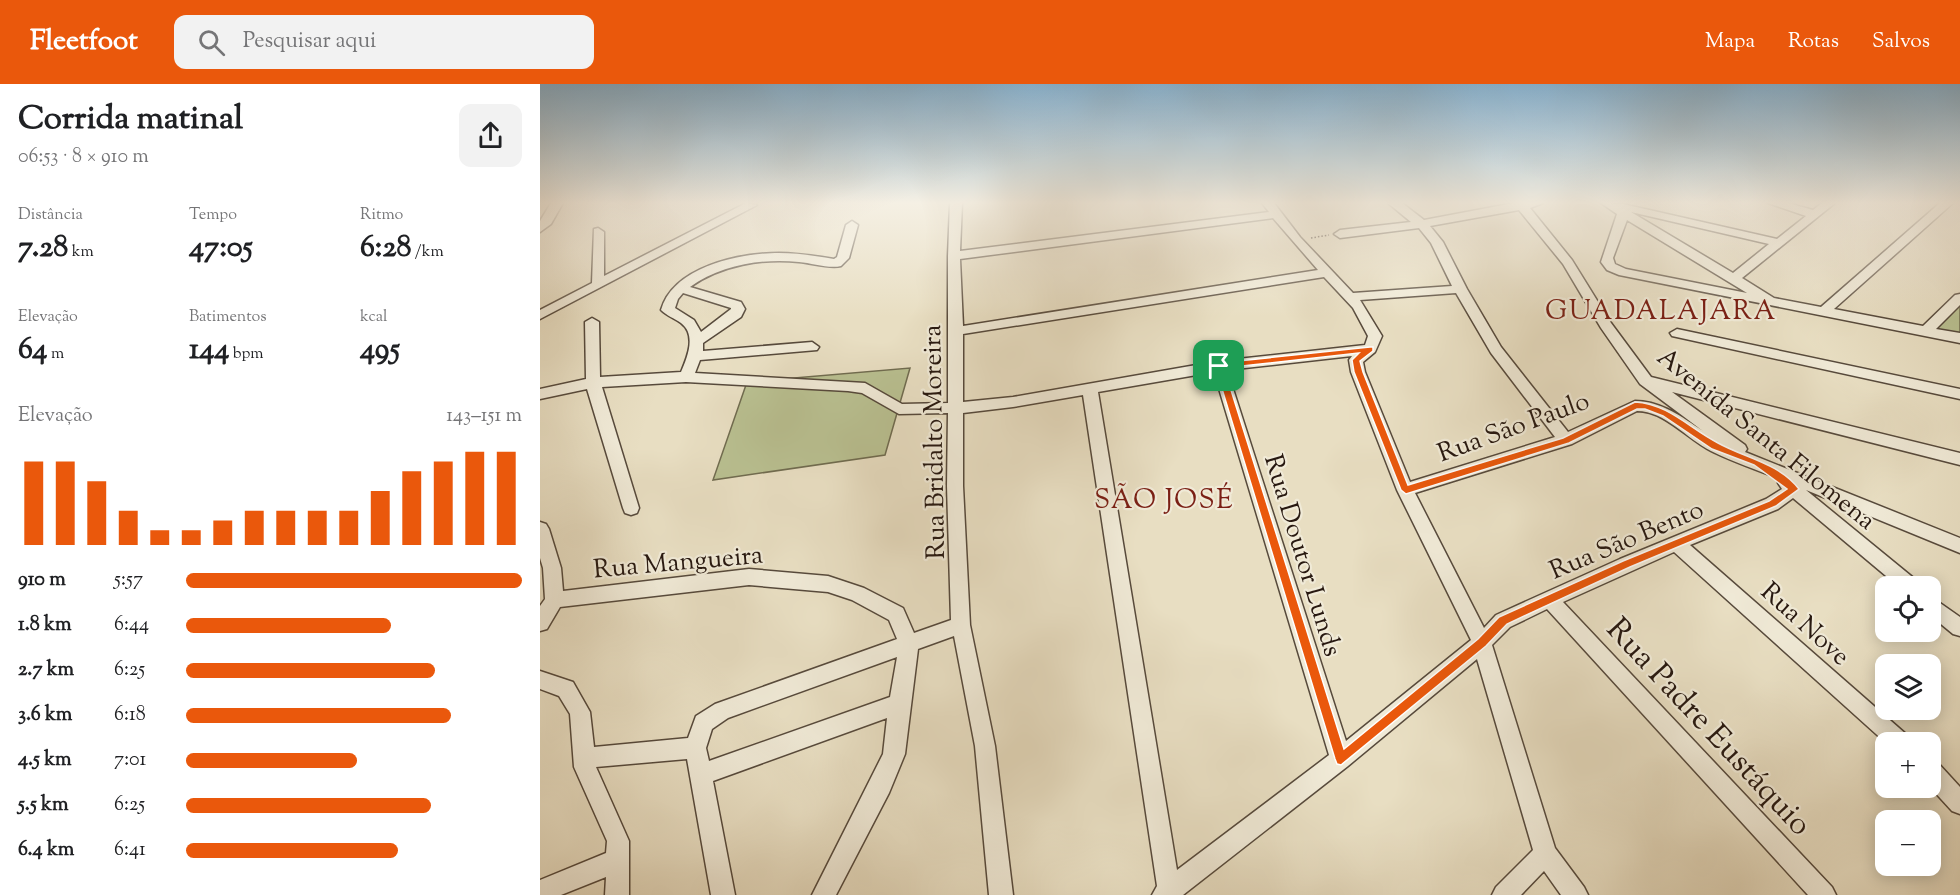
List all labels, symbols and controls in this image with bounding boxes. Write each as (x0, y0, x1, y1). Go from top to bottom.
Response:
search box (174, 15, 594, 69)
text: Fleetfoot (30, 22, 138, 62)
icon: search (195, 26, 228, 59)
text: Pesquisar aqui (243, 26, 376, 58)
text: Mapa (1705, 27, 1755, 57)
text: Rotas (1788, 27, 1839, 57)
text: Salvos (1872, 27, 1930, 57)
text: Corrida matinal (18, 96, 243, 144)
button: share (459, 104, 522, 167)
text: 06:53 · 8 × 910 m (18, 143, 149, 172)
text: Distância (18, 204, 83, 227)
text: Tempo (189, 204, 237, 227)
text: Ritmo (360, 204, 403, 227)
text: 7.28 (18, 227, 68, 270)
text: 47:05 (189, 227, 253, 270)
text: 6:28 (360, 227, 411, 270)
text: km (68, 241, 94, 264)
text: /km (411, 241, 444, 264)
district label: GUADALAJARA (1545, 293, 1777, 332)
text: Elevação (18, 306, 78, 329)
text: Batimentos (189, 306, 267, 329)
text: kcal (360, 306, 388, 329)
street label: Rua Bridalto Moreira (915, 324, 956, 560)
text: 64 (18, 329, 47, 372)
text: 144 (189, 329, 229, 372)
text: 495 (360, 329, 400, 372)
pin (1193, 340, 1244, 391)
street label: Avenida Santa Filomena (1648, 340, 1883, 540)
text: m (47, 343, 64, 366)
text: bpm (229, 343, 264, 366)
icon: arrive (1202, 349, 1235, 382)
street label: Rua São Paulo (1433, 384, 1595, 473)
text: Elevação (18, 402, 93, 431)
text: 143–151 m (446, 402, 522, 431)
street label: Rua Doutor Lunds (1253, 450, 1350, 661)
district label: SÃO JOSÉ (1094, 482, 1234, 521)
street label: Rua São Bento (1544, 492, 1710, 590)
street label: Rua Mangueira (592, 538, 765, 589)
text: 910 m (18, 566, 66, 595)
text: 5:57 (114, 566, 143, 595)
street label: Rua Nove (1751, 575, 1857, 675)
map controls (1875, 576, 1941, 876)
button: locate (1875, 576, 1941, 642)
street label: Rua Padre Eustáquio (1594, 609, 1821, 847)
text: 1.8 km (18, 611, 72, 640)
text: 6:44 (114, 611, 149, 640)
button: layers (1875, 654, 1941, 720)
text: 2.7 km (18, 656, 74, 685)
text: 6:25 (114, 656, 145, 685)
text: 3.6 km (18, 701, 72, 730)
text: 6:18 (114, 701, 146, 730)
button: + (1875, 732, 1941, 798)
text: 4.5 km (18, 746, 72, 775)
text: 7:01 (114, 746, 146, 775)
text: 5.5 km (18, 791, 68, 820)
text: 6:25 (114, 791, 145, 820)
button: − (1875, 810, 1941, 876)
text: 6.4 km (18, 836, 74, 865)
text: 6:41 (114, 836, 146, 865)

